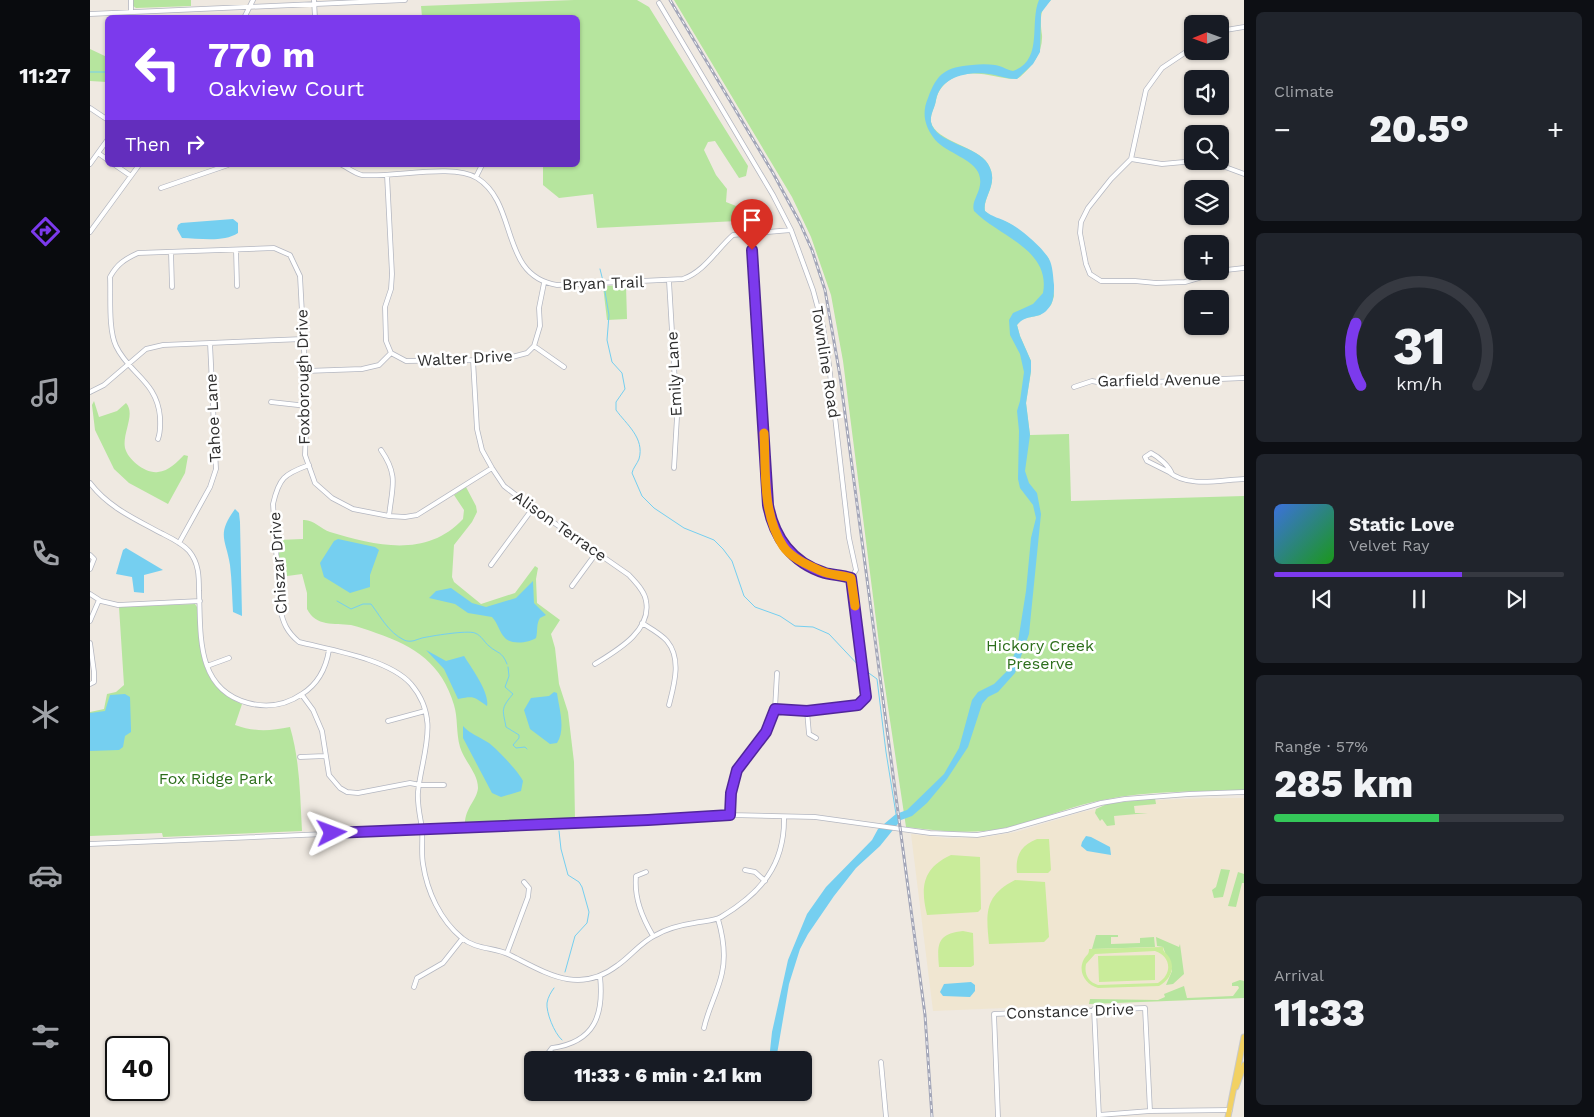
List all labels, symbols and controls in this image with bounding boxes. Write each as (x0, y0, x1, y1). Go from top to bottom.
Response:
north arrow (1184, 15, 1229, 60)
map controls (1184, 15, 1229, 335)
text: 770 m (208, 34, 315, 76)
icon: left (125, 35, 190, 100)
text: 11:27 (19, 63, 71, 88)
button: sound (1184, 70, 1229, 115)
text: Oakview Court (208, 76, 364, 101)
text: Climate (1274, 82, 1334, 101)
text: 20.5° (1369, 107, 1469, 151)
text: − (1274, 113, 1291, 146)
text: + (1547, 113, 1564, 146)
button: search (1184, 125, 1229, 170)
icon: right (181, 130, 209, 158)
text: Then (125, 133, 171, 156)
button: layers (1184, 180, 1229, 225)
pin (731, 199, 773, 250)
icon: arrive (738, 206, 766, 234)
icon: directions (28, 214, 63, 249)
button: + (1184, 235, 1229, 280)
street label: Bryan Trail (562, 272, 644, 294)
button: − (1184, 290, 1229, 335)
street label: Townline Road (808, 305, 844, 419)
street label: Foxborough Drive (292, 309, 314, 445)
text: 31 (1392, 316, 1446, 377)
street label: Emily Lane (662, 331, 686, 417)
street label: Walter Drive (417, 346, 513, 370)
street label: Garfield Avenue (1097, 369, 1221, 391)
street label: Tahoe Lane (201, 373, 225, 463)
text: km/h (1396, 373, 1442, 394)
icon: music (28, 375, 63, 410)
street label: Alison Terrace (510, 487, 610, 565)
street label: Chiszar Drive (265, 511, 291, 615)
text: Static Love (1349, 513, 1454, 536)
icon: phone (28, 536, 63, 571)
text: Velvet Ray (1349, 536, 1429, 555)
icon: previous (1308, 585, 1336, 613)
icon: pause (1405, 585, 1433, 613)
icon: next (1502, 585, 1530, 613)
park label: Hickory Creek Preserve (986, 636, 1094, 673)
icon: climate (28, 697, 63, 732)
text: Range · 57% (1274, 737, 1368, 756)
text: 285 km (1274, 762, 1413, 806)
park label: Fox Ridge Park (159, 769, 273, 788)
position arrow (305, 806, 357, 858)
icon: car (28, 858, 63, 893)
text: Arrival (1274, 966, 1324, 985)
text: 11:33 (1274, 991, 1365, 1035)
street label: Constance Drive (1006, 999, 1134, 1023)
icon: filters (28, 1019, 63, 1054)
speed limit sign: 40 (105, 1036, 170, 1101)
text: 11:33 · 6 min · 2.1 km (574, 1064, 762, 1087)

